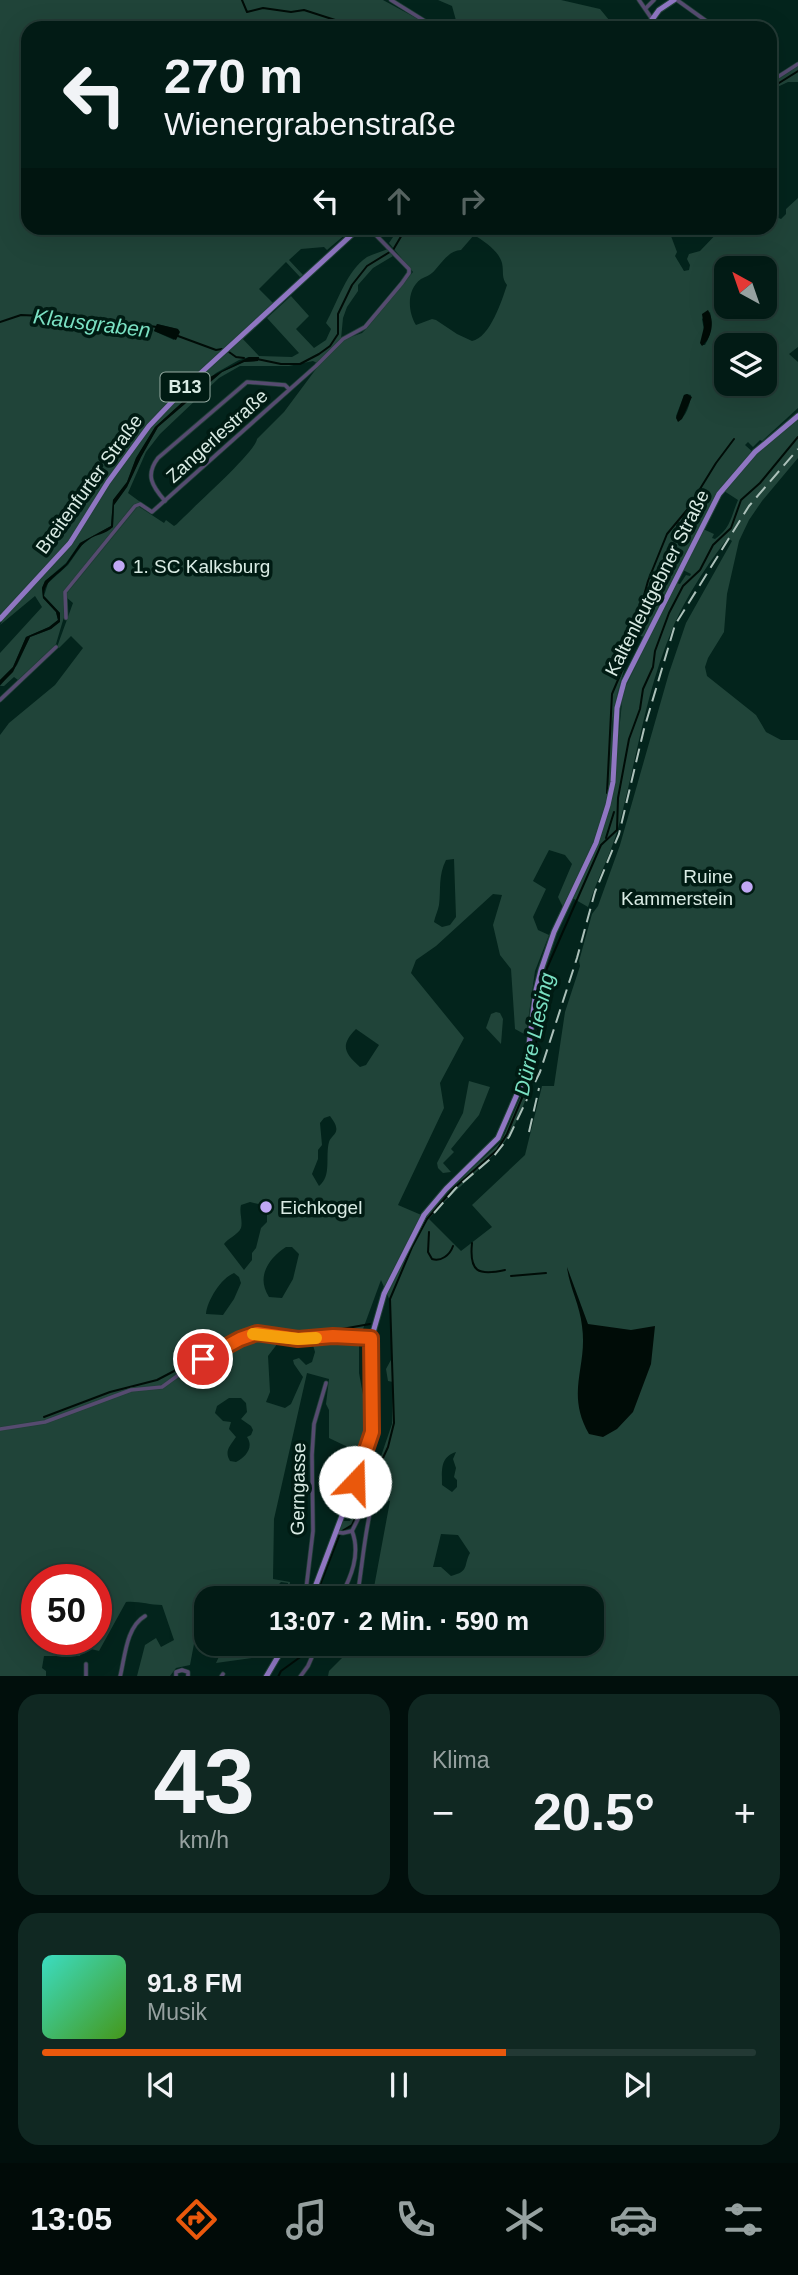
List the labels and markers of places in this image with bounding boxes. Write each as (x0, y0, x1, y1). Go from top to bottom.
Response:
place label: 1. SC Kalksburg (133, 556, 270, 577)
marker: 1. SC Kalksburg (111, 558, 127, 574)
place label: Ruine Kammerstein (621, 866, 733, 909)
marker: Ruine Kammerstein (739, 879, 755, 895)
place label: Eichkogel (280, 1197, 362, 1218)
marker: Eichkogel (258, 1199, 274, 1215)
pin (173, 1329, 233, 1389)

